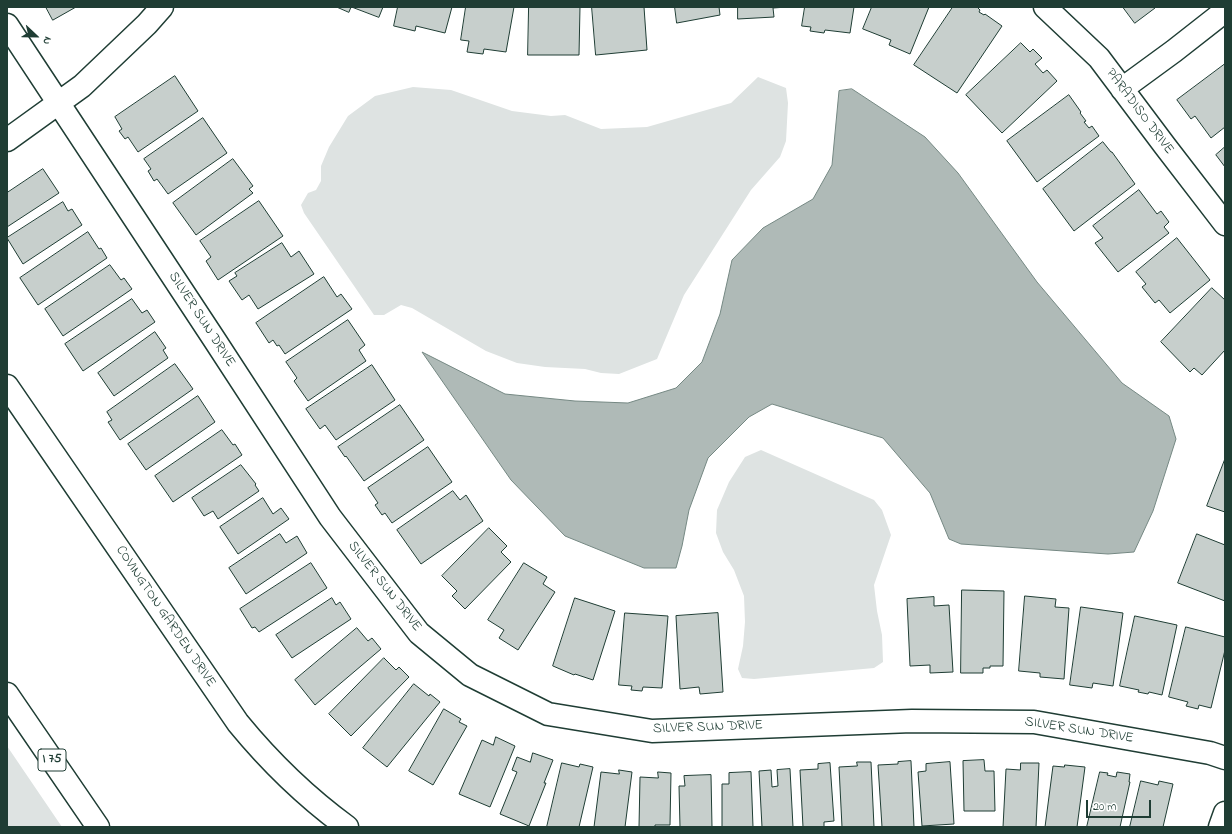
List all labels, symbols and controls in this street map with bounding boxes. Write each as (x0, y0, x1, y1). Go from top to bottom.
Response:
north arrow (16, 16, 56, 56)
text: N (38, 34, 56, 47)
street label: PARADISO DRIVE (1101, 66, 1177, 158)
street label: SILVER SUN DRIVE (164, 269, 238, 371)
street label: SILVER SUN DRIVE (343, 538, 425, 636)
street label: COVINGTON GARDEN DRIVE (111, 543, 219, 691)
street label: SILVER SUN DRIVE (1023, 714, 1135, 748)
street label: SILVER SUN DRIVE (653, 718, 763, 738)
road number: I 75 (38, 749, 66, 771)
scale bar (1088, 792, 1153, 818)
text: 20 m (1093, 798, 1116, 816)

